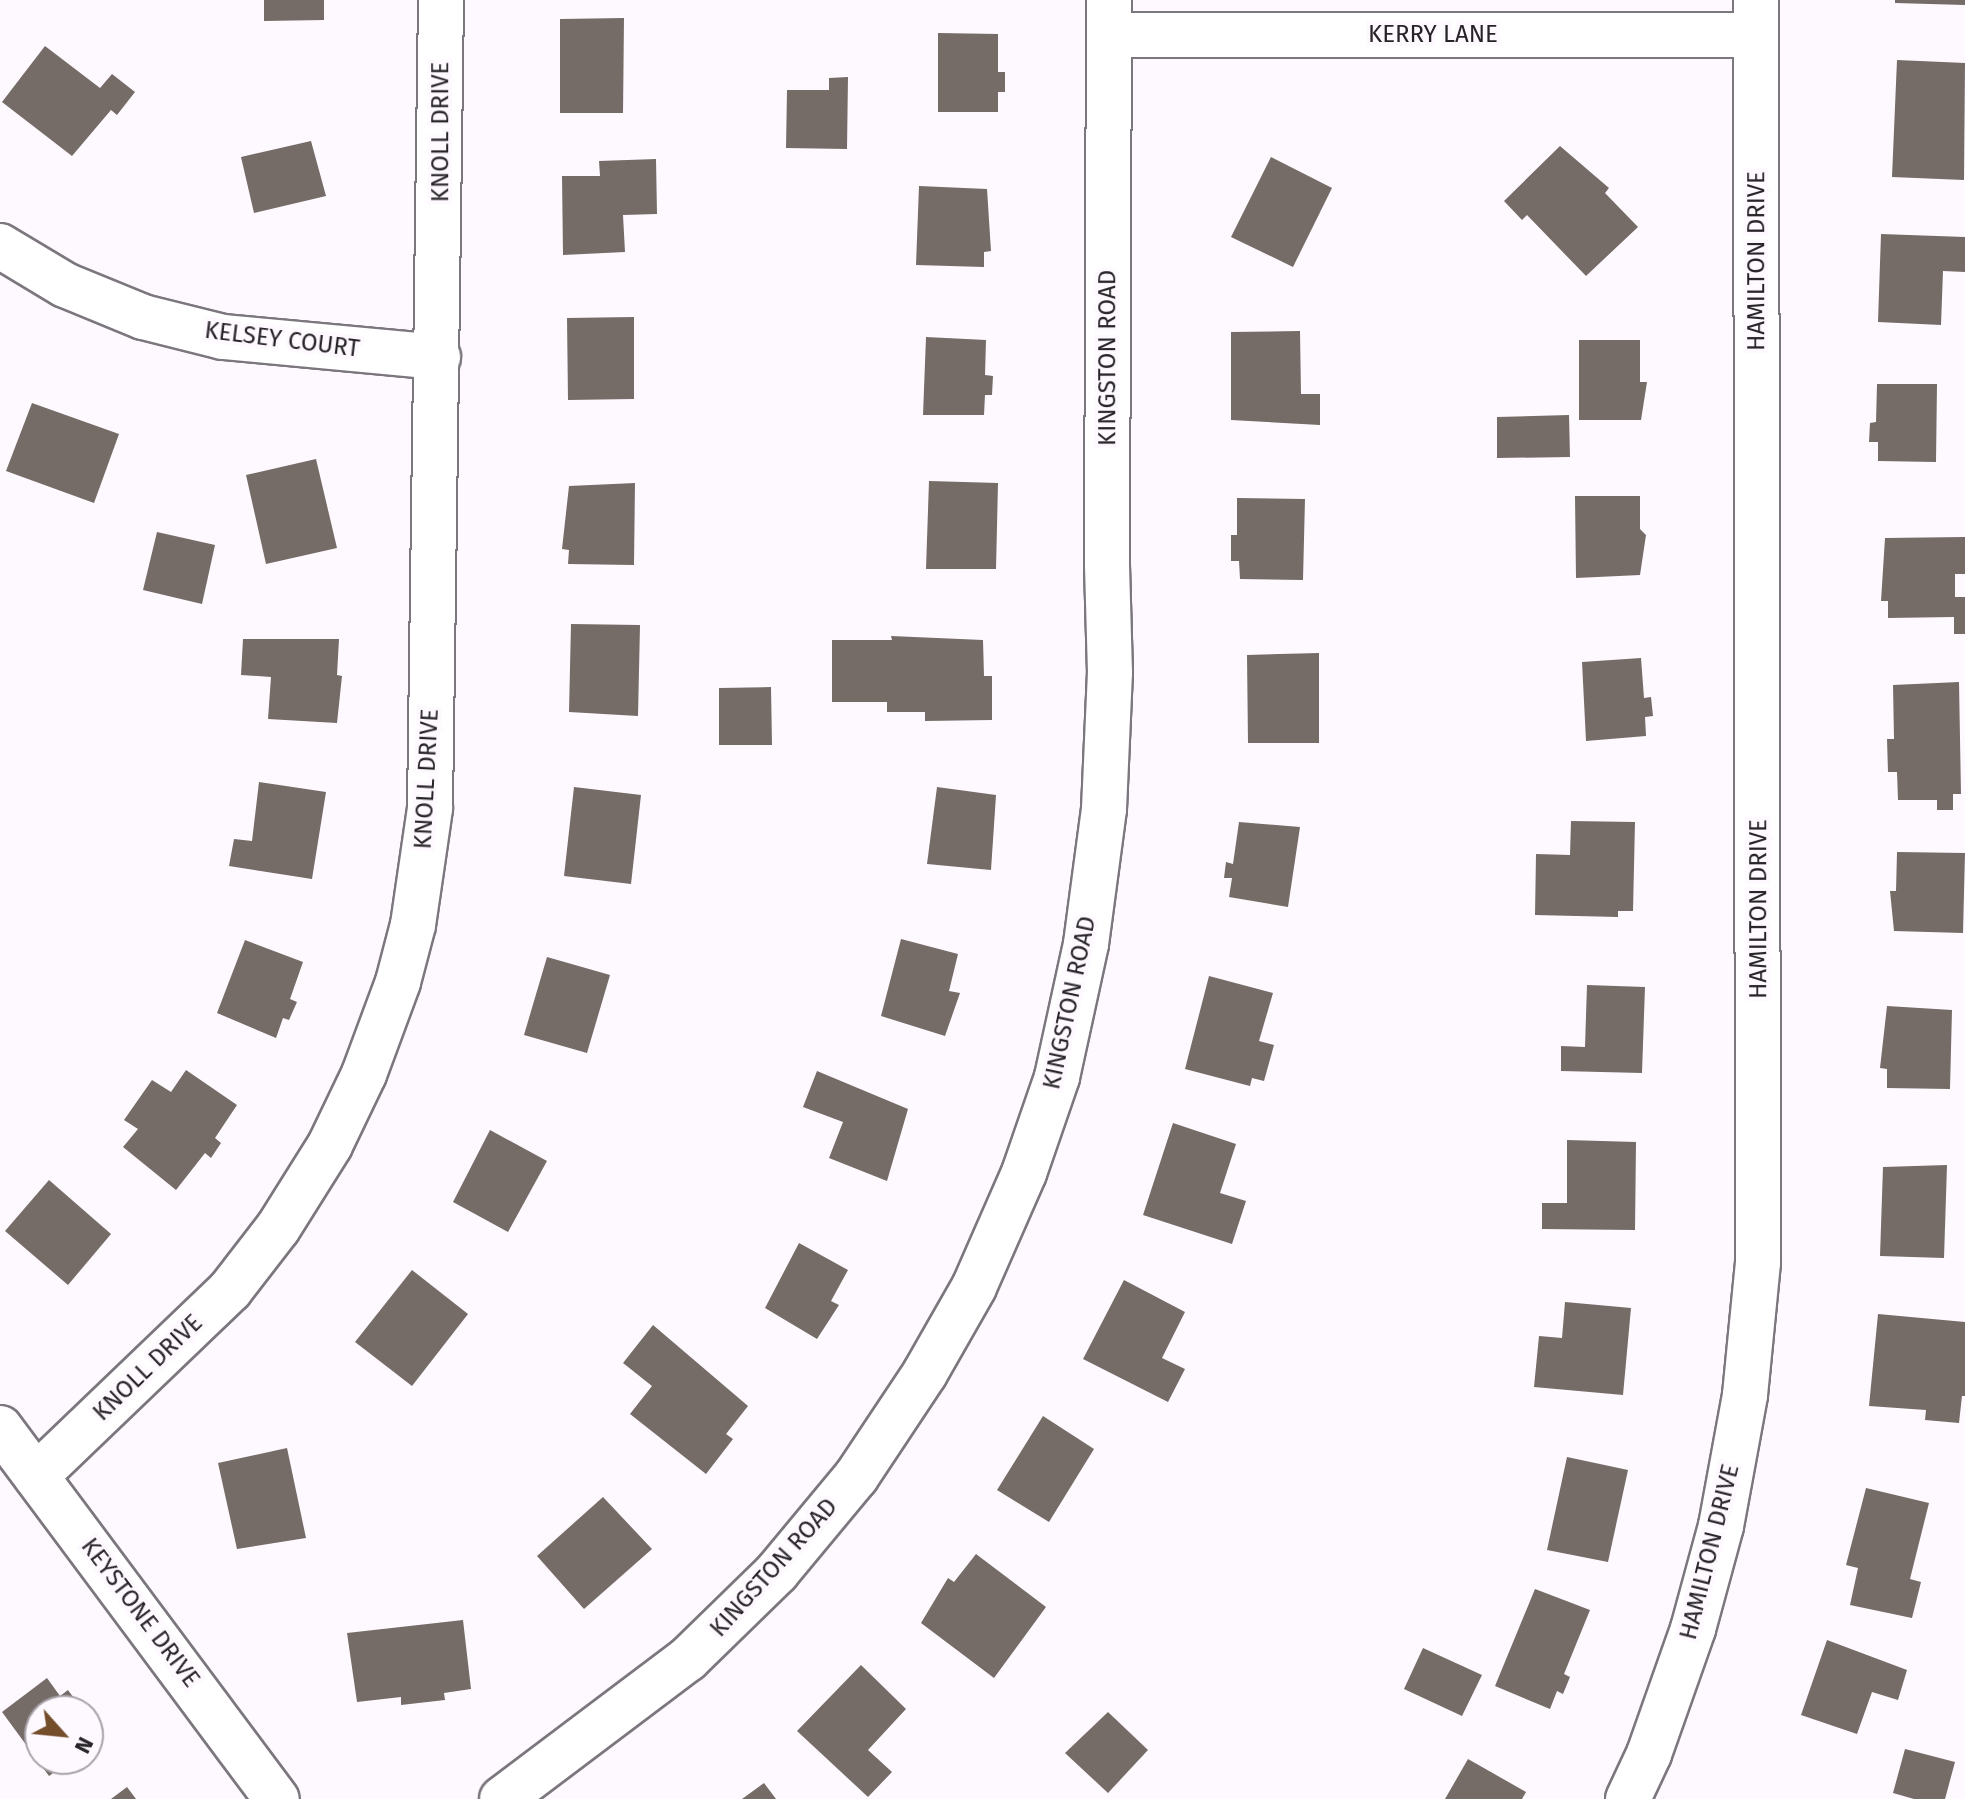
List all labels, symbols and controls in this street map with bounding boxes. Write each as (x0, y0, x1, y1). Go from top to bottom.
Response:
street label: KERRY LANE (1368, 21, 1498, 49)
street label: KNOLL DRIVE (427, 62, 455, 202)
street label: HAMILTON DRIVE (1743, 171, 1771, 351)
street label: KINGSTON ROAD (1094, 270, 1122, 446)
street label: KELSEY COURT (203, 316, 361, 364)
street label: KNOLL DRIVE (409, 708, 445, 850)
street label: HAMILTON DRIVE (1745, 819, 1773, 999)
street label: KINGSTON ROAD (1038, 914, 1102, 1092)
street label: KNOLL DRIVE (87, 1309, 209, 1427)
street label: HAMILTON DRIVE (1674, 1461, 1746, 1643)
street label: KINGSTON ROAD (704, 1493, 844, 1643)
street label: KEYSTONE DRIVE (75, 1533, 205, 1693)
north arrow (24, 1695, 104, 1775)
text: N (69, 1733, 99, 1758)

